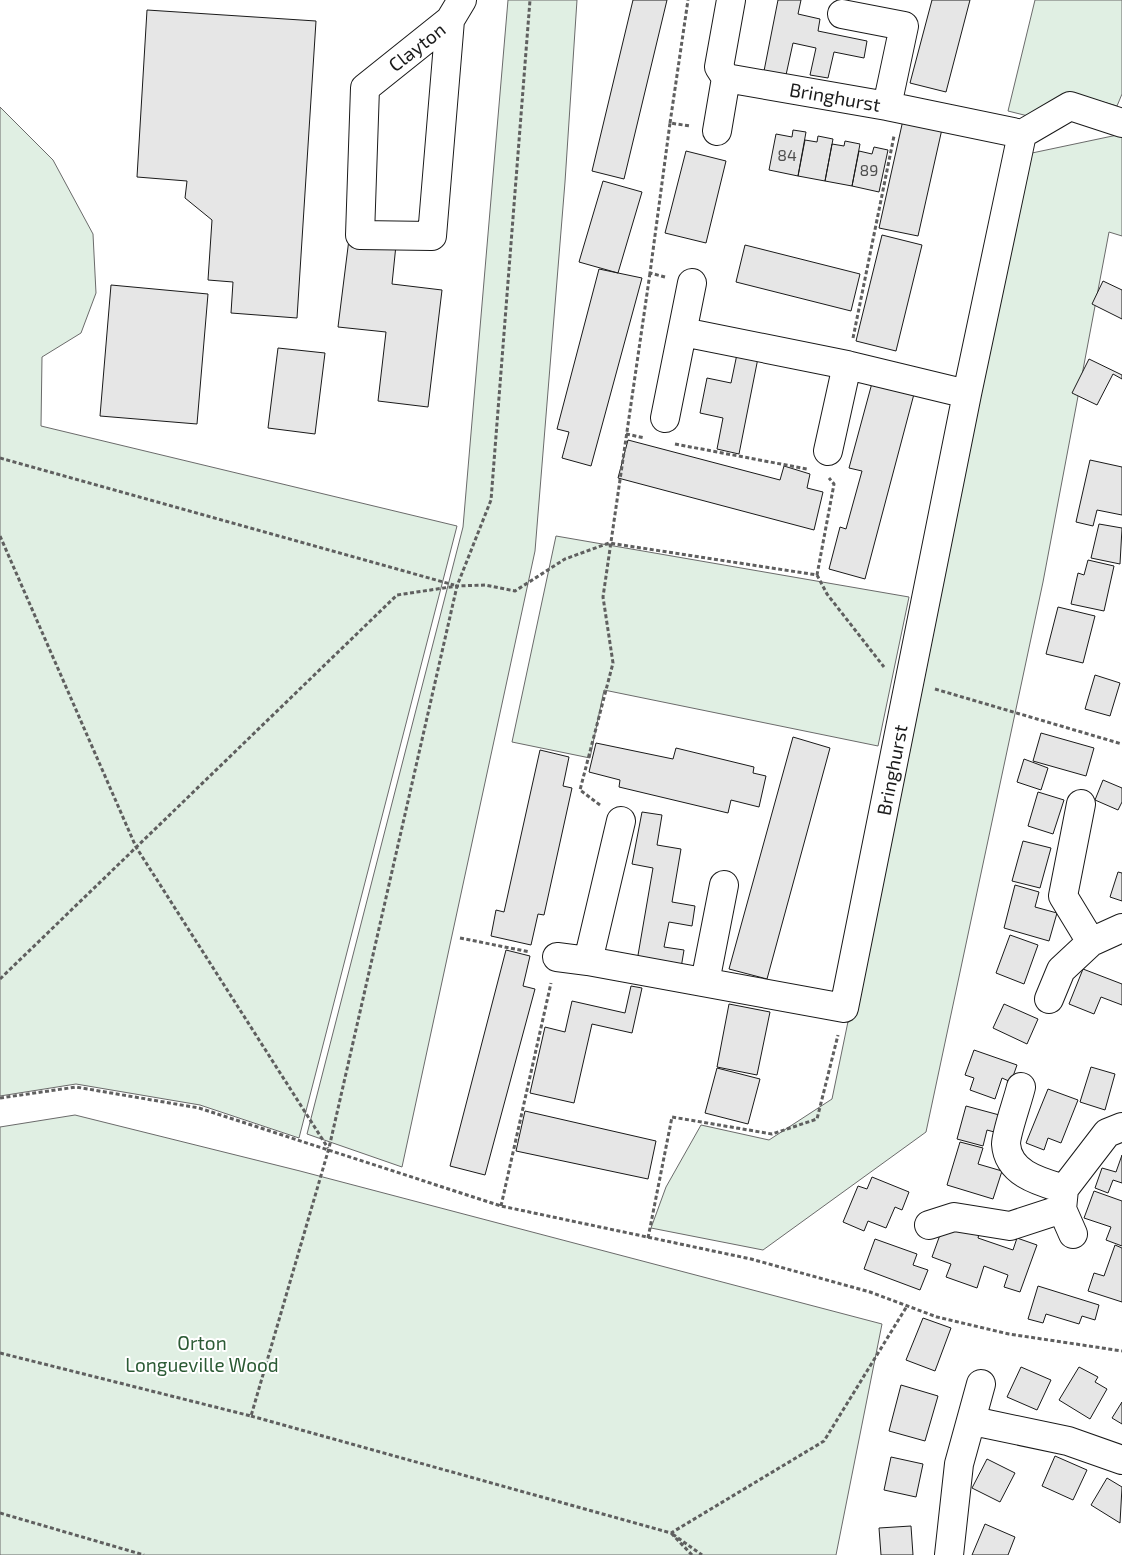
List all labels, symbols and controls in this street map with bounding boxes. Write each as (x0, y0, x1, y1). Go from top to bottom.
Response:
street label: Clayton (384, 17, 450, 76)
street label: Bringhurst (788, 77, 882, 116)
house number: 84 (777, 145, 797, 164)
house number: 89 (860, 160, 878, 179)
street label: Bringhurst (871, 722, 912, 817)
park label: Orton Longueville Wood (125, 1331, 279, 1376)

